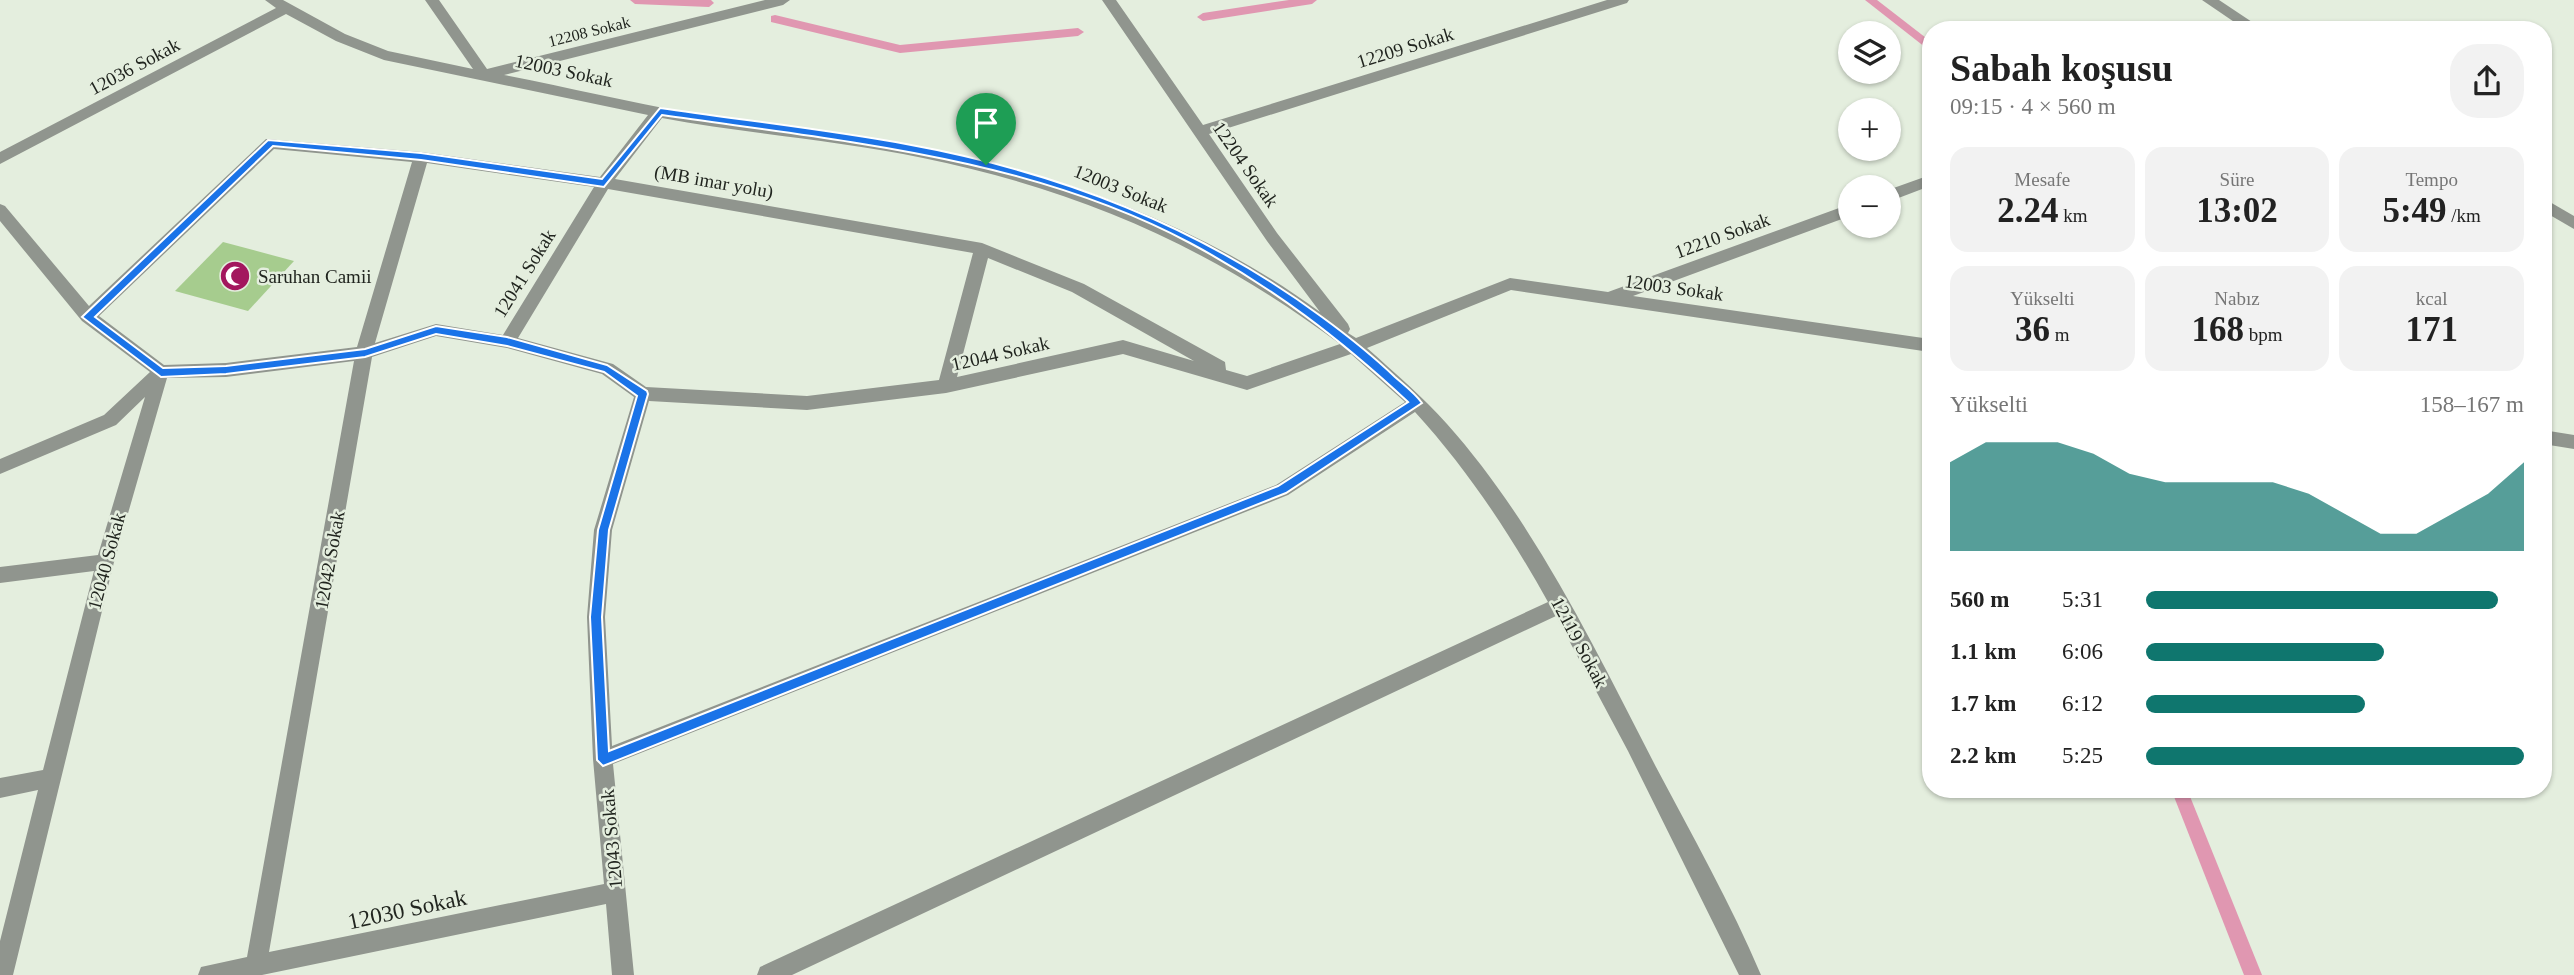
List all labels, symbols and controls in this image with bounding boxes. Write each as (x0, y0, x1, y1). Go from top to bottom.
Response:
street label: 12208 Sokak (546, 13, 632, 50)
map controls (1838, 21, 1901, 238)
button: layers (1838, 21, 1901, 84)
street label: 12209 Sokak (1354, 23, 1456, 72)
street label: 12036 Sokak (85, 34, 184, 99)
button: share (2450, 44, 2524, 118)
text: Sabah koşusu (1950, 47, 2173, 89)
street label: 12003 Sokak (513, 50, 615, 91)
pin (956, 93, 1016, 165)
text: 09:15 · 4 × 560 m (1950, 94, 2116, 119)
button: + (1838, 98, 1901, 161)
icon: arrive (967, 104, 1005, 142)
street label: 12204 Sokak (1208, 117, 1283, 212)
street label: 12003 Sokak (1071, 160, 1171, 217)
street label: (MB imar yolu) (653, 161, 775, 203)
text: Mesafe (2014, 169, 2070, 190)
text: Süre (2220, 169, 2254, 190)
text: Tempo (2405, 169, 2458, 190)
button: − (1838, 175, 1901, 238)
text: 2.24 (1997, 191, 2058, 230)
text: 13:02 (2196, 191, 2278, 230)
text: 5:49 (2382, 191, 2447, 230)
text: km (2058, 205, 2087, 226)
text: /km (2447, 205, 2481, 226)
street label: 12210 Sokak (1672, 208, 1773, 262)
street label: 12041 Sokak (489, 225, 560, 321)
mosque icon: Saruhan Camii (218, 259, 252, 293)
place label: Saruhan Camii (258, 266, 371, 287)
street label: 12003 Sokak (1623, 270, 1725, 305)
text: Yükselti (2010, 288, 2075, 309)
text: Nabız (2214, 288, 2260, 309)
text: kcal (2416, 288, 2447, 309)
text: 36 (2015, 310, 2050, 349)
text: 168 (2191, 310, 2244, 349)
text: 171 (2405, 310, 2458, 349)
text: m (2050, 324, 2070, 345)
text: bpm (2244, 324, 2283, 345)
street label: 12044 Sokak (949, 332, 1052, 375)
text: Yükselti (1950, 392, 2028, 417)
text: 158–167 m (2420, 392, 2524, 417)
street label: 12042 Sokak (310, 509, 349, 611)
street label: 12040 Sokak (83, 510, 130, 612)
text: 560 m (1950, 587, 2009, 612)
text: 5:31 (2062, 587, 2103, 612)
street label: 12119 Sokak (1547, 594, 1612, 691)
text: 1.1 km (1950, 639, 2016, 664)
text: 6:06 (2062, 639, 2103, 664)
text: 1.7 km (1950, 691, 2016, 716)
text: 6:12 (2062, 691, 2103, 716)
text: 2.2 km (1950, 743, 2016, 768)
text: 5:25 (2062, 743, 2103, 768)
street label: 12043 Sokak (597, 788, 626, 890)
street label: 12030 Sokak (345, 885, 469, 934)

